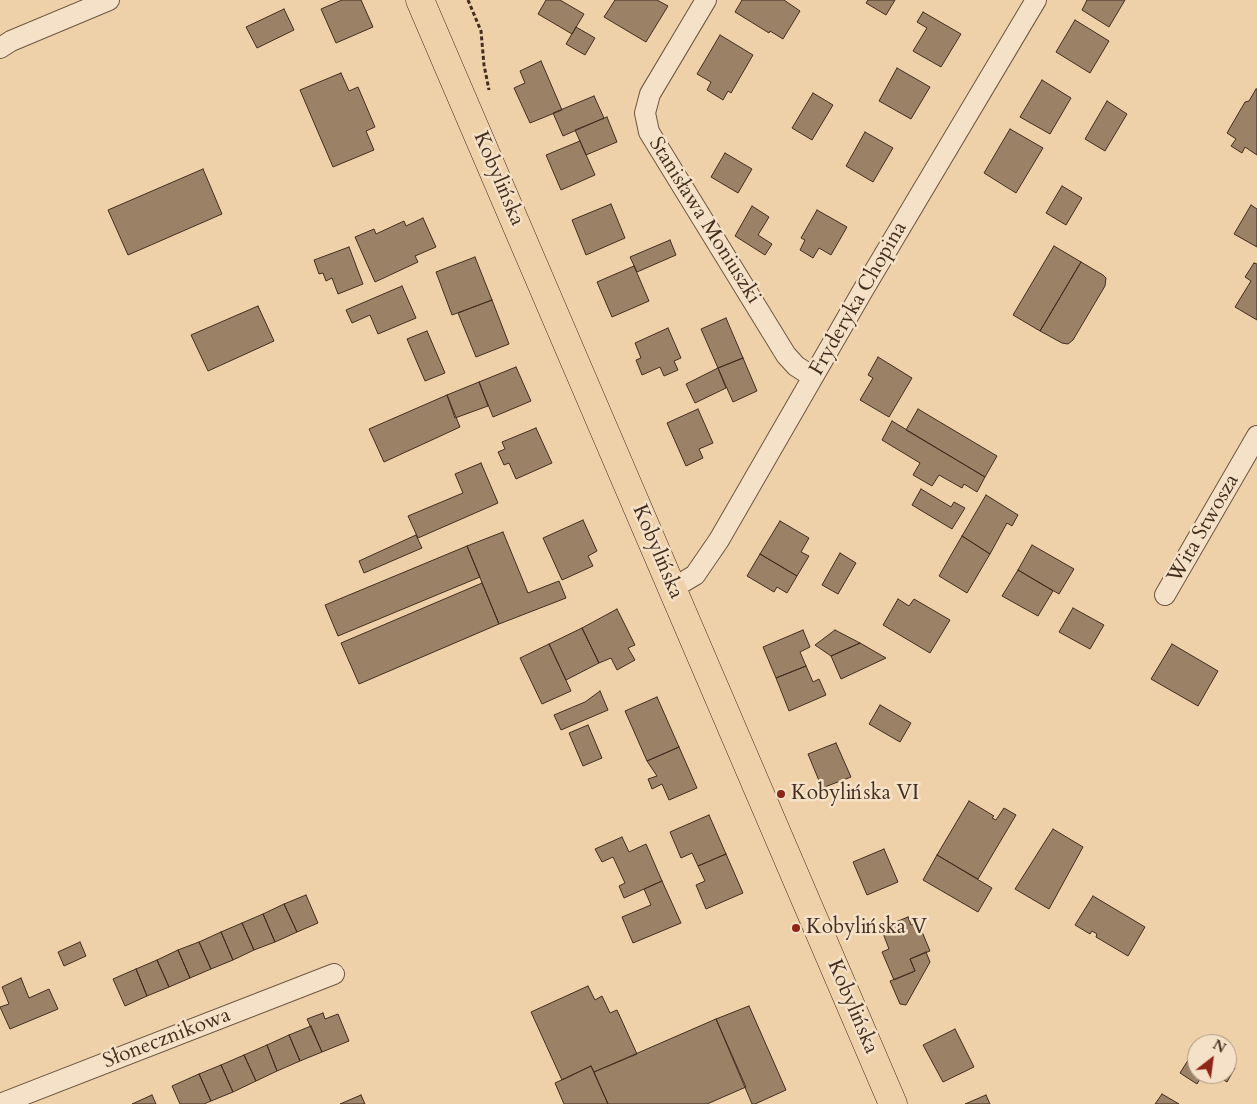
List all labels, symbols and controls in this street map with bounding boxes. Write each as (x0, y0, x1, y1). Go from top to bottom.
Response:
street label: Kobylińska (467, 128, 529, 230)
street label: Stanisława Moniuszki (643, 133, 765, 309)
street label: Fryderyka Chopina (805, 218, 913, 380)
street label: Wita Stwosza (1163, 470, 1245, 588)
street label: Kobylińska (626, 501, 688, 603)
place label: Kobylińska VI (791, 781, 919, 807)
marker: Kobylińska VI (775, 788, 787, 800)
place label: Kobylińska V (806, 915, 927, 941)
marker: Kobylińska V (790, 922, 802, 934)
street label: Kobylińska (821, 956, 883, 1058)
street label: Słonecznikowa (100, 1003, 234, 1075)
north arrow (1187, 1034, 1237, 1084)
text: N (1209, 1035, 1229, 1058)

